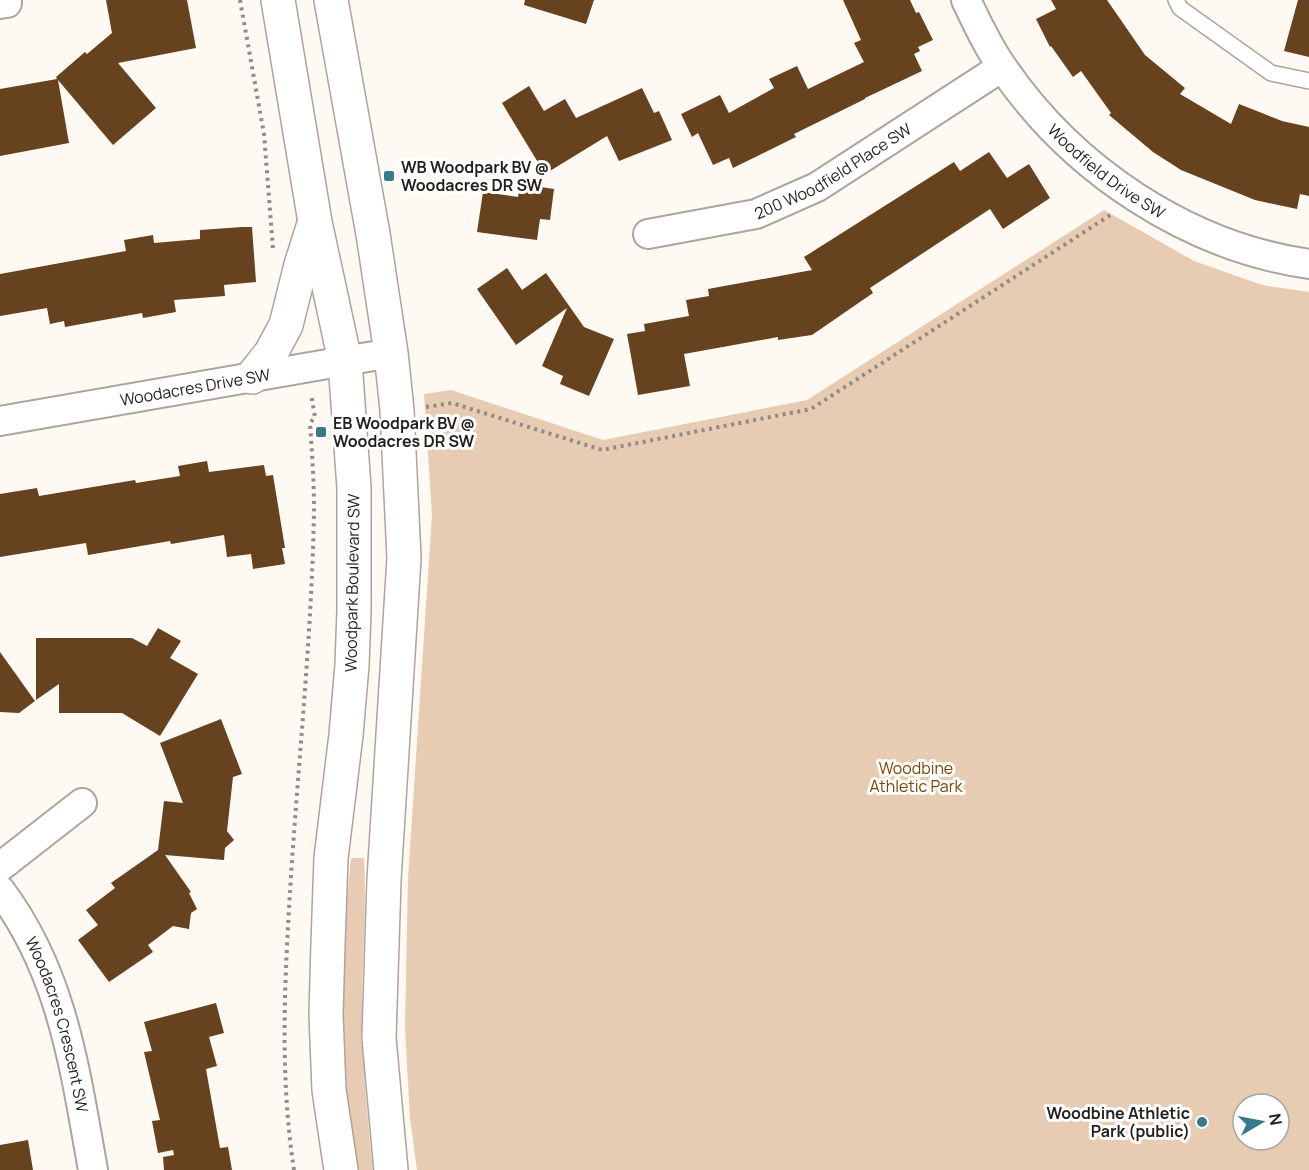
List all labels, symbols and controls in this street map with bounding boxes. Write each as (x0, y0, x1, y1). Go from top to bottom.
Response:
street label: 200 Woodfield Place SW (751, 118, 916, 224)
street label: Woodfield Drive SW (1043, 119, 1169, 224)
place label: WB Woodpark BV @ Woodacres DR SW (401, 156, 549, 196)
marker: WB Woodpark BV @ Woodacres DR SW (382, 169, 396, 183)
street label: Woodacres Drive SW (118, 363, 272, 411)
place label: EB Woodpark BV @ Woodacres DR SW (333, 412, 475, 452)
marker: EB Woodpark BV @ Woodacres DR SW (314, 425, 328, 439)
street label: Woodpark Boulevard SW (339, 494, 365, 672)
park label: Woodbine Athletic Park (870, 757, 964, 797)
street label: Woodacres Crescent SW (20, 933, 94, 1114)
north arrow (1231, 1092, 1291, 1152)
place label: Woodbine Athletic Park (public) (1047, 1102, 1190, 1142)
text: N (1264, 1112, 1288, 1127)
marker: Woodbine Athletic Park (public) (1195, 1115, 1209, 1129)

